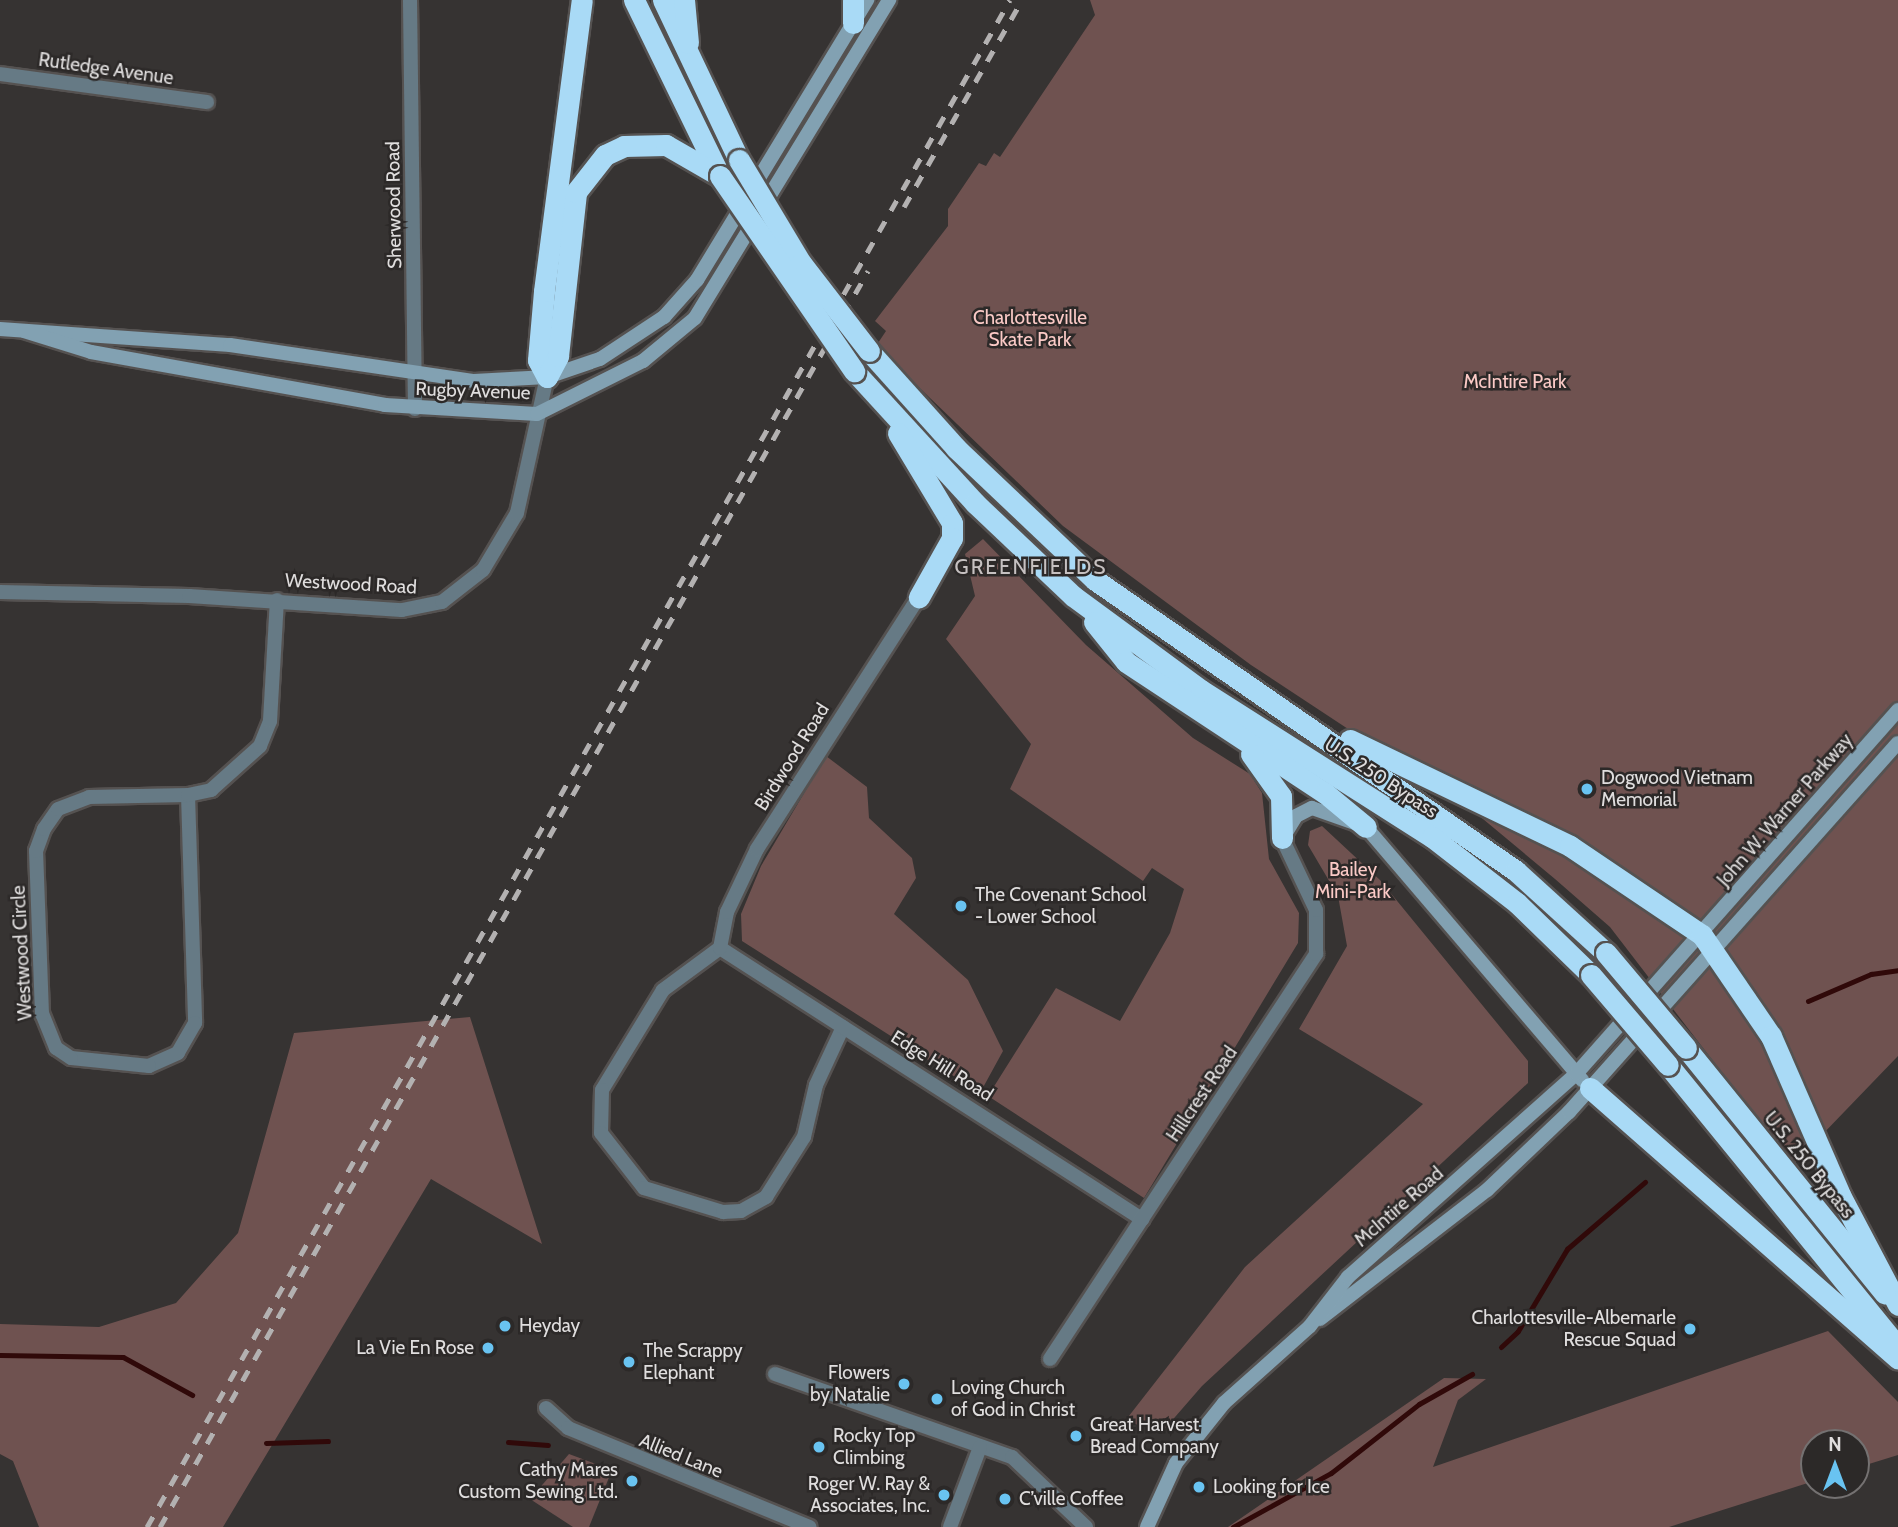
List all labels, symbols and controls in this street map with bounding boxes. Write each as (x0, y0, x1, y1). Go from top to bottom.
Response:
street label: Rutledge Avenue (37, 48, 175, 90)
street label: Sherwood Road (381, 141, 407, 269)
park label: Charlottesville Skate Park (973, 307, 1087, 351)
park label: McIntire Park (1463, 371, 1567, 393)
street label: Rugby Avenue (415, 378, 531, 404)
district label: GREENFIELDS (956, 554, 1106, 580)
street label: Westwood Road (285, 569, 417, 599)
street label: Birdwood Road (750, 699, 834, 815)
street label: John W. Warner Parkway (1712, 729, 1858, 891)
street label: U.S. 250 Bypass (1320, 733, 1442, 823)
place label: Dogwood Vietnam Memorial (1601, 767, 1753, 811)
marker: Dogwood Vietnam Memorial (1579, 781, 1595, 797)
park label: Bailey Mini-Park (1315, 859, 1391, 903)
place label: The Covenant School - Lower School (975, 884, 1146, 928)
street label: Westwood Circle (7, 885, 37, 1021)
marker: The Covenant School - Lower School (953, 898, 969, 914)
street label: Edge Hill Road (887, 1026, 997, 1106)
street label: Hillcrest Road (1162, 1042, 1242, 1146)
street label: U.S. 250 Bypass (1759, 1107, 1859, 1223)
street label: McIntire Road (1350, 1162, 1448, 1252)
place label: Charlottesville-Albemarle Rescue Squad (1472, 1307, 1676, 1351)
place label: Heyday (519, 1315, 580, 1337)
marker: Heyday (497, 1318, 513, 1334)
marker: Charlottesville-Albemarle Rescue Squad (1682, 1321, 1698, 1337)
place label: La Vie En Rose (356, 1337, 474, 1359)
marker: La Vie En Rose (480, 1340, 496, 1356)
place label: The Scrappy Elephant (643, 1340, 743, 1384)
marker: The Scrappy Elephant (621, 1354, 637, 1370)
place label: Flowers by Natalie (810, 1362, 890, 1406)
marker: Flowers by Natalie (896, 1376, 912, 1392)
place label: Loving Church of God in Christ (951, 1377, 1075, 1421)
marker: Loving Church of God in Christ (929, 1391, 945, 1407)
place label: Great Harvest Bread Company (1090, 1414, 1219, 1458)
place label: Rocky Top Climbing (833, 1425, 915, 1469)
marker: Great Harvest Bread Company (1068, 1428, 1084, 1444)
street label: Allied Lane (636, 1429, 726, 1483)
north arrow (1800, 1429, 1870, 1499)
text: N (1828, 1433, 1842, 1456)
marker: Rocky Top Climbing (811, 1439, 827, 1455)
place label: Cathy Mares Custom Sewing Ltd. (458, 1459, 618, 1503)
marker: Cathy Mares Custom Sewing Ltd. (624, 1473, 640, 1489)
place label: Roger W. Ray & Associates, Inc. (808, 1473, 930, 1517)
place label: Looking for Ice (1213, 1476, 1330, 1498)
marker: Looking for Ice (1191, 1479, 1207, 1495)
marker: Roger W. Ray & Associates, Inc. (936, 1487, 952, 1503)
place label: C’ville Coffee (1019, 1488, 1123, 1510)
marker: C’ville Coffee (997, 1491, 1013, 1507)

